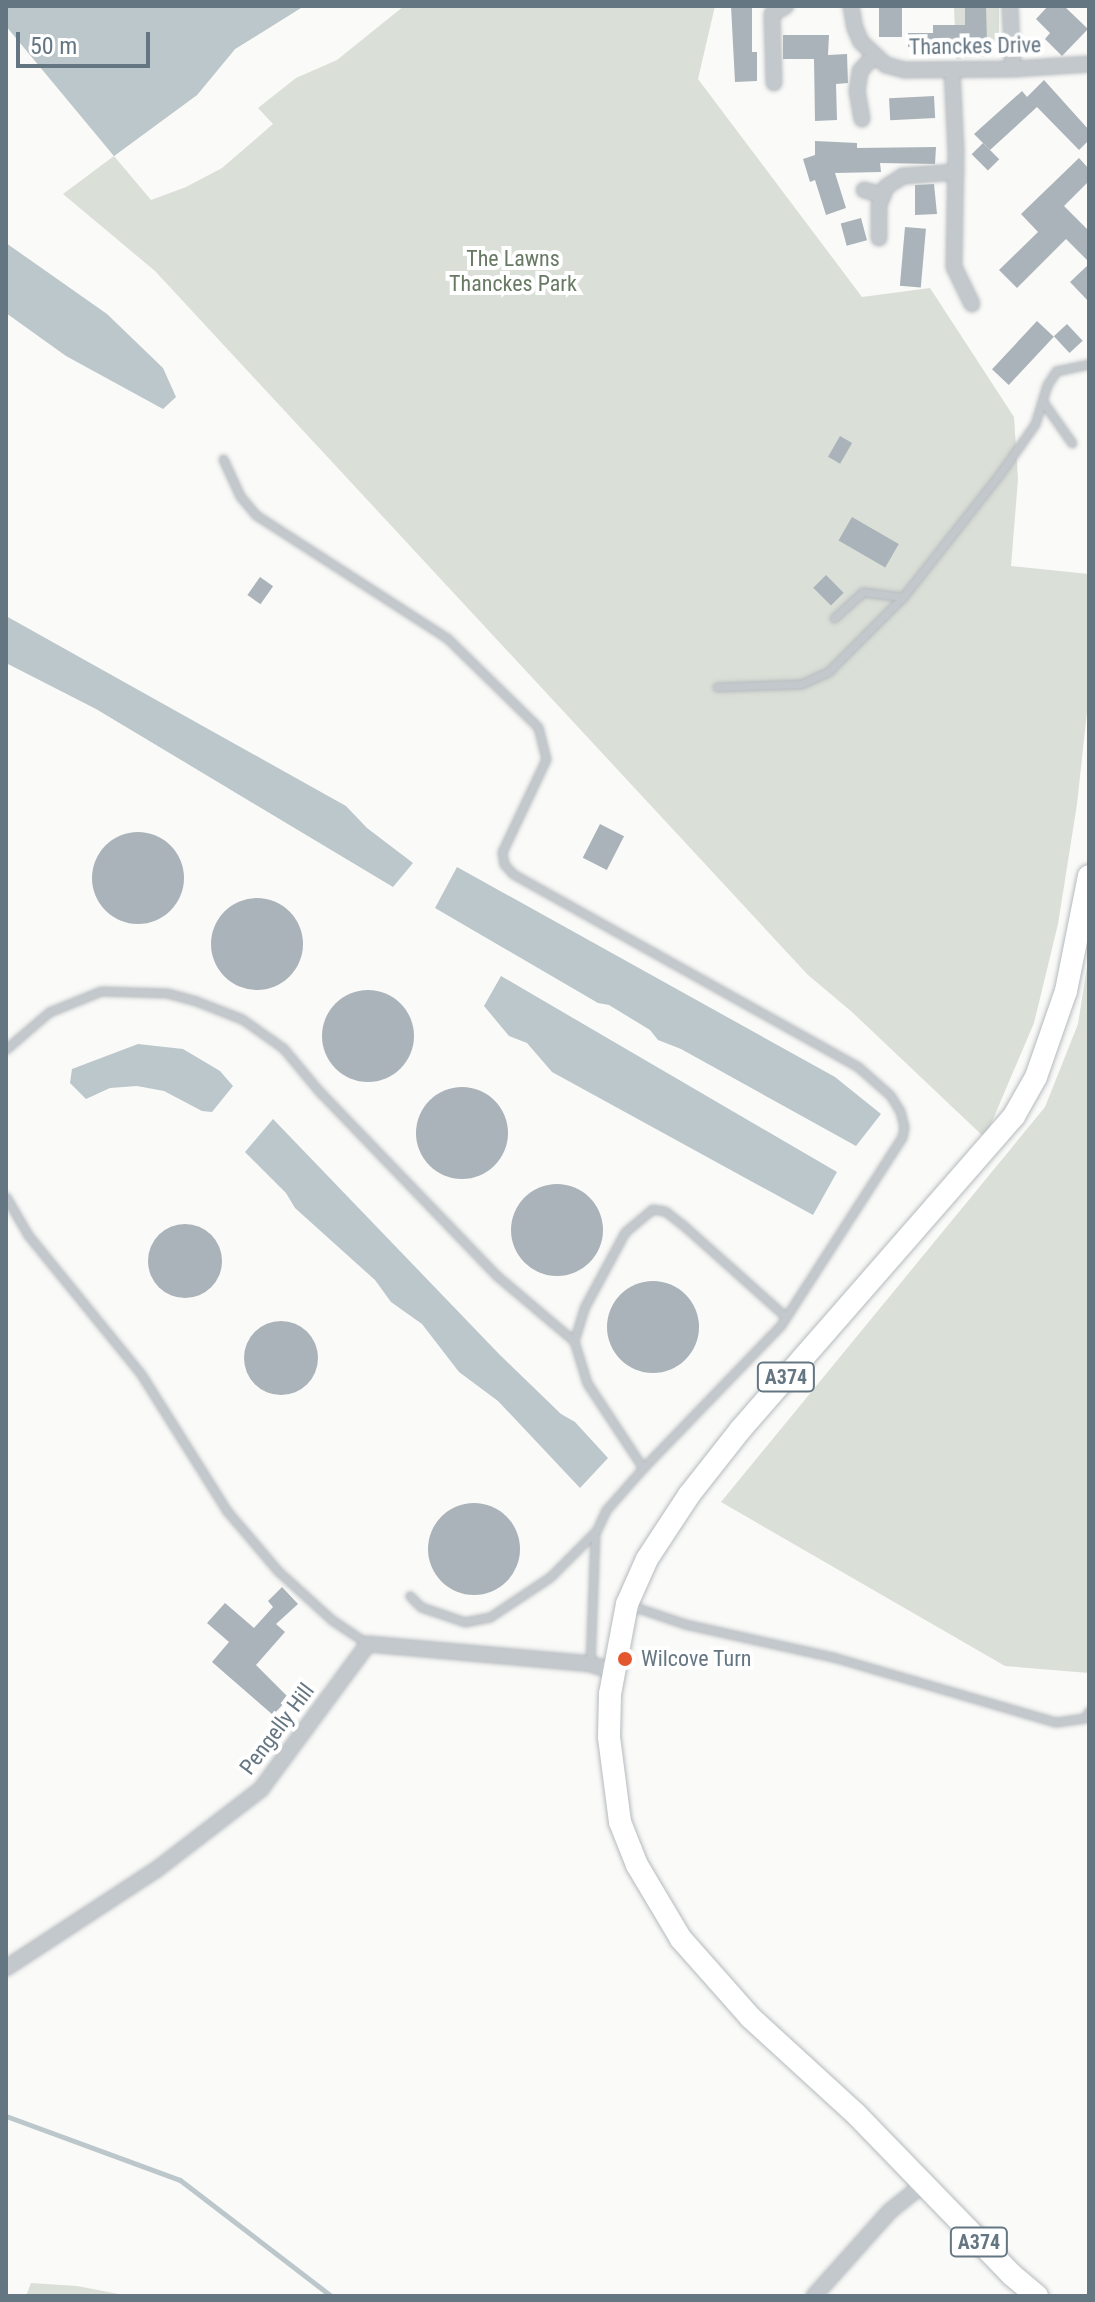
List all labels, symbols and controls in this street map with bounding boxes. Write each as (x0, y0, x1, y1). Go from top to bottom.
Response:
scale bar (20, 16, 154, 66)
text: 50 m (30, 32, 77, 60)
street label: Thanckes Drive (909, 32, 1041, 60)
park label: The Lawns Thanckes Park (449, 245, 577, 296)
road number: A374 (756, 1361, 816, 1393)
place label: Wilcove Turn (641, 1646, 752, 1672)
marker: Wilcove Turn (616, 1650, 634, 1668)
street label: Pengelly Hill (234, 1678, 320, 1780)
road number: A374 (949, 2226, 1009, 2258)

